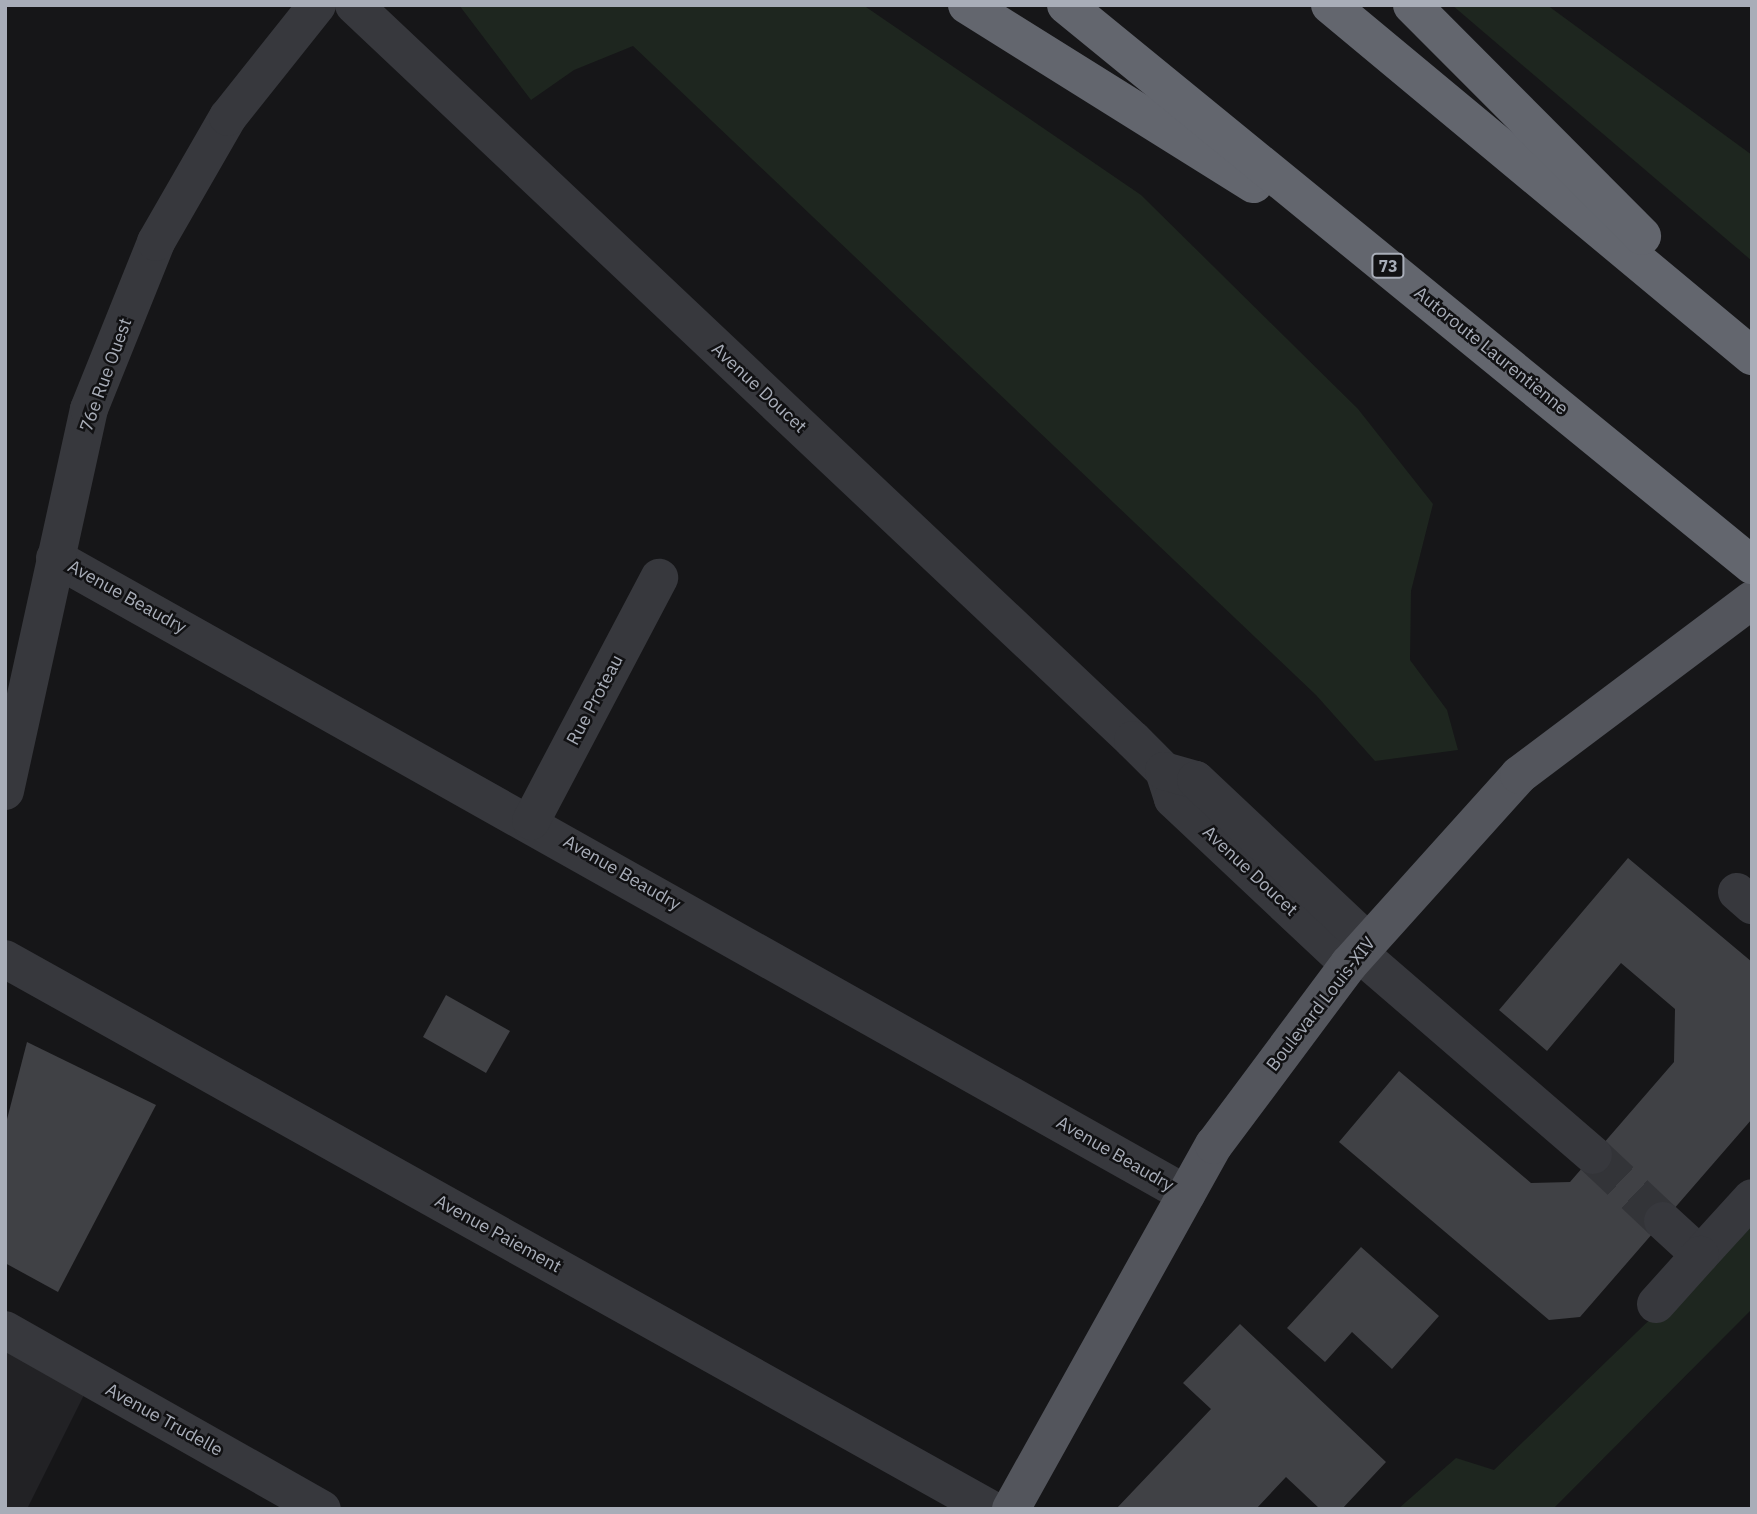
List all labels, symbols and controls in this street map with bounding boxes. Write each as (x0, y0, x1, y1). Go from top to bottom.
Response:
road number: 73 (1370, 254, 1406, 278)
street label: Autoroute Laurentienne (1410, 282, 1572, 420)
street label: 76e Rue Ouest (75, 315, 137, 435)
street label: Avenue Doucet (707, 339, 811, 437)
street label: Avenue Beaudry (64, 556, 190, 638)
street label: Rue Proteau (562, 651, 628, 749)
street label: Avenue Doucet (1198, 822, 1302, 920)
street label: Avenue Beaudry (559, 831, 685, 915)
street label: Boulevard Louis-XIV (1262, 933, 1380, 1075)
street label: Avenue Beaudry (1052, 1112, 1178, 1196)
street label: Avenue Paiement (431, 1190, 565, 1278)
street label: Avenue Trudelle (102, 1379, 226, 1461)

